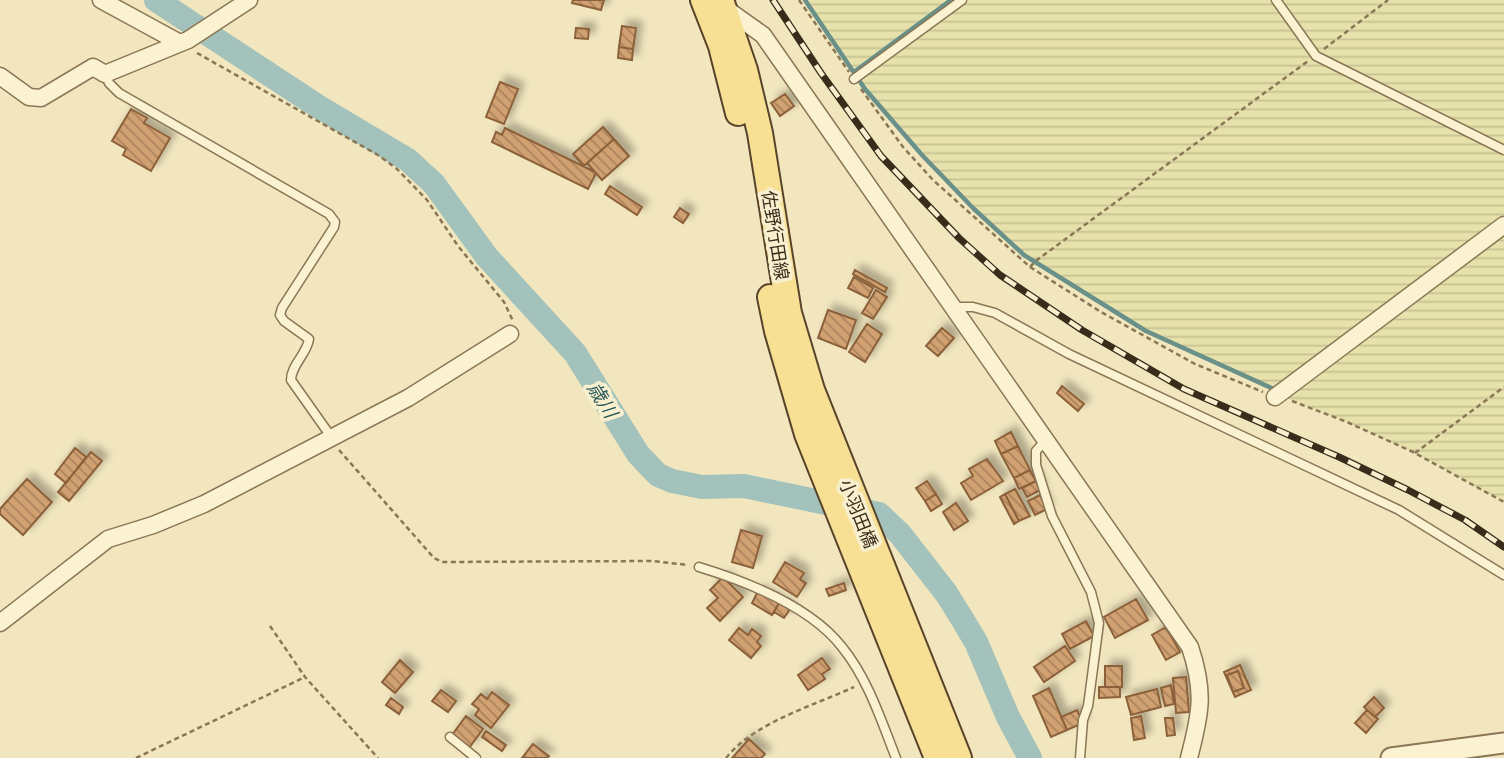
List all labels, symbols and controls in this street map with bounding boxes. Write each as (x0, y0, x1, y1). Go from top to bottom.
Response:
street label: 佐野行田線 (757, 189, 797, 281)
water label: 歳川 (582, 376, 627, 424)
street label: 小羽田橋 (834, 475, 886, 551)

